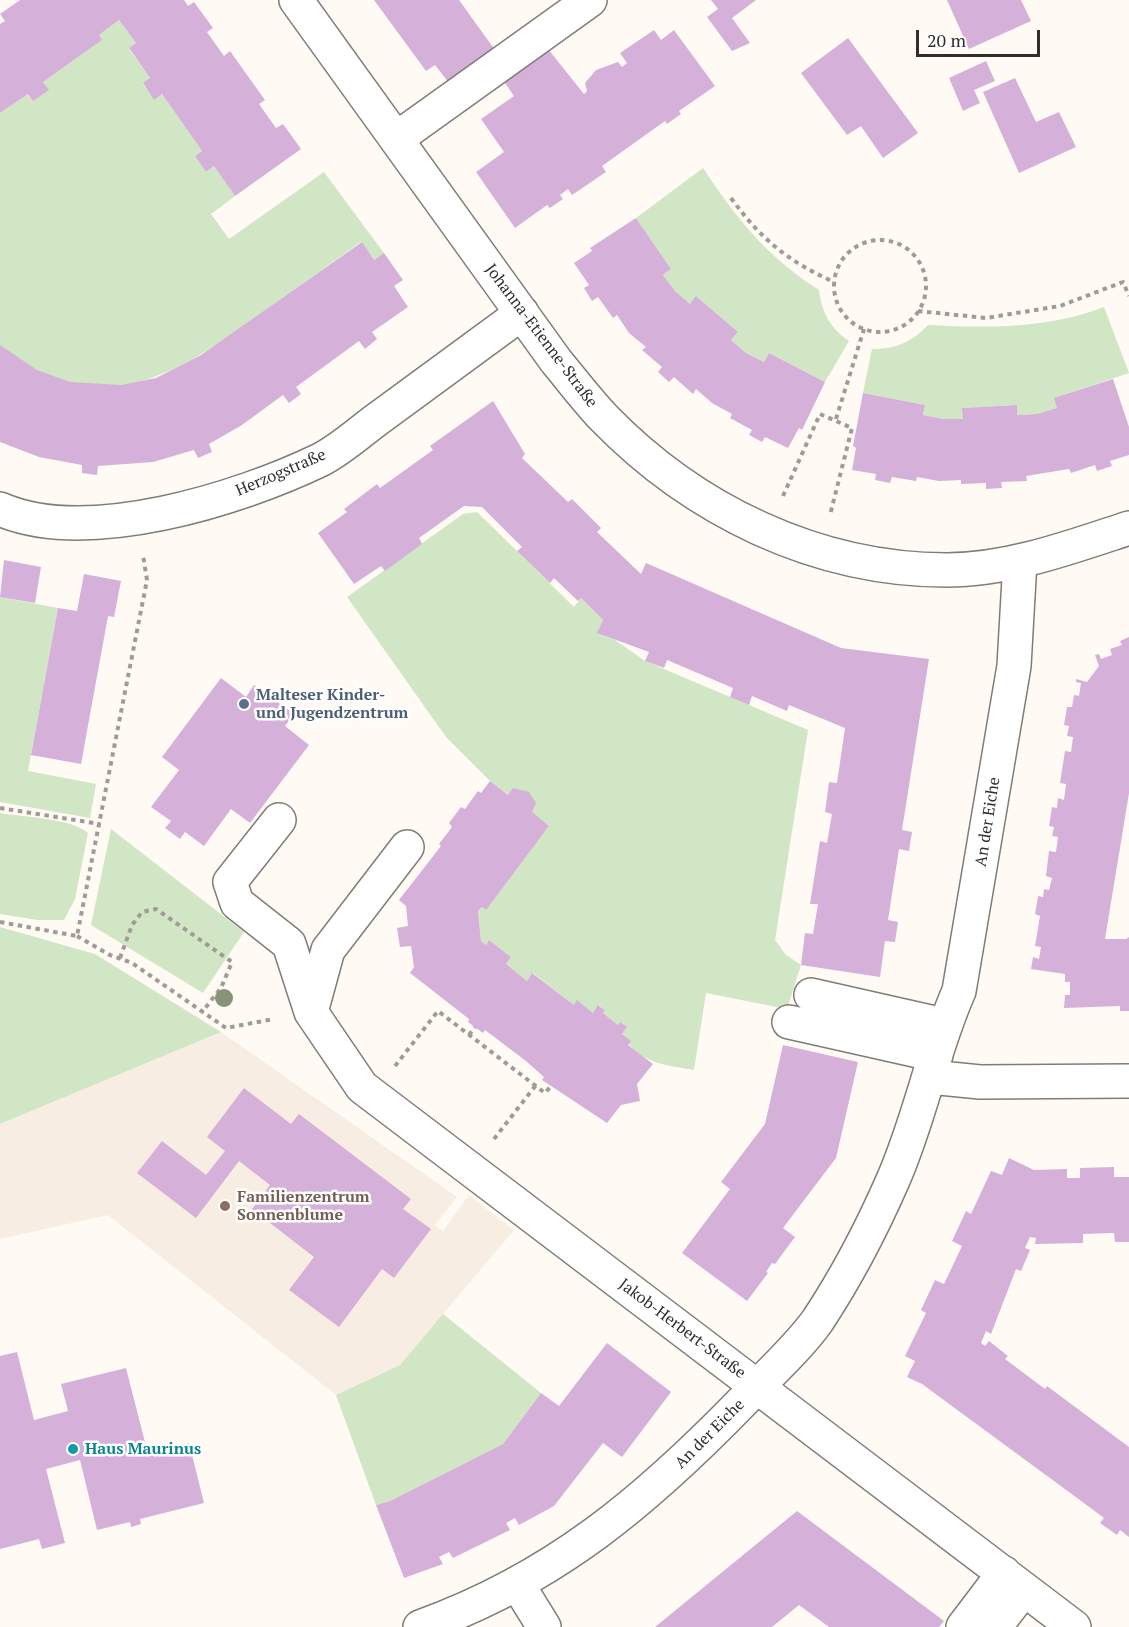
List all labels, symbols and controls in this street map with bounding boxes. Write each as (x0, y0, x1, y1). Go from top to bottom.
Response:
scale bar (919, 18, 1044, 56)
text: 20 m (927, 28, 966, 52)
street label: Johanna-Etienne-Straße (481, 260, 601, 412)
street label: Herzogstraße (233, 445, 329, 501)
place label: Malteser Kinder- und Jugendzentrum (256, 685, 408, 723)
marker: Malteser Kinder- und Jugendzentrum (237, 697, 251, 711)
street label: An der Eiche (971, 776, 1005, 868)
place label: Familienzentrum Sonnenblume (237, 1187, 370, 1225)
marker: Familienzentrum Sonnenblume (218, 1199, 232, 1213)
street label: Jakob-Herbert-Straße (615, 1275, 749, 1383)
street label: An der Eiche (671, 1395, 749, 1473)
place label: Haus Maurinus (85, 1439, 201, 1459)
marker: Haus Maurinus (66, 1442, 80, 1456)

